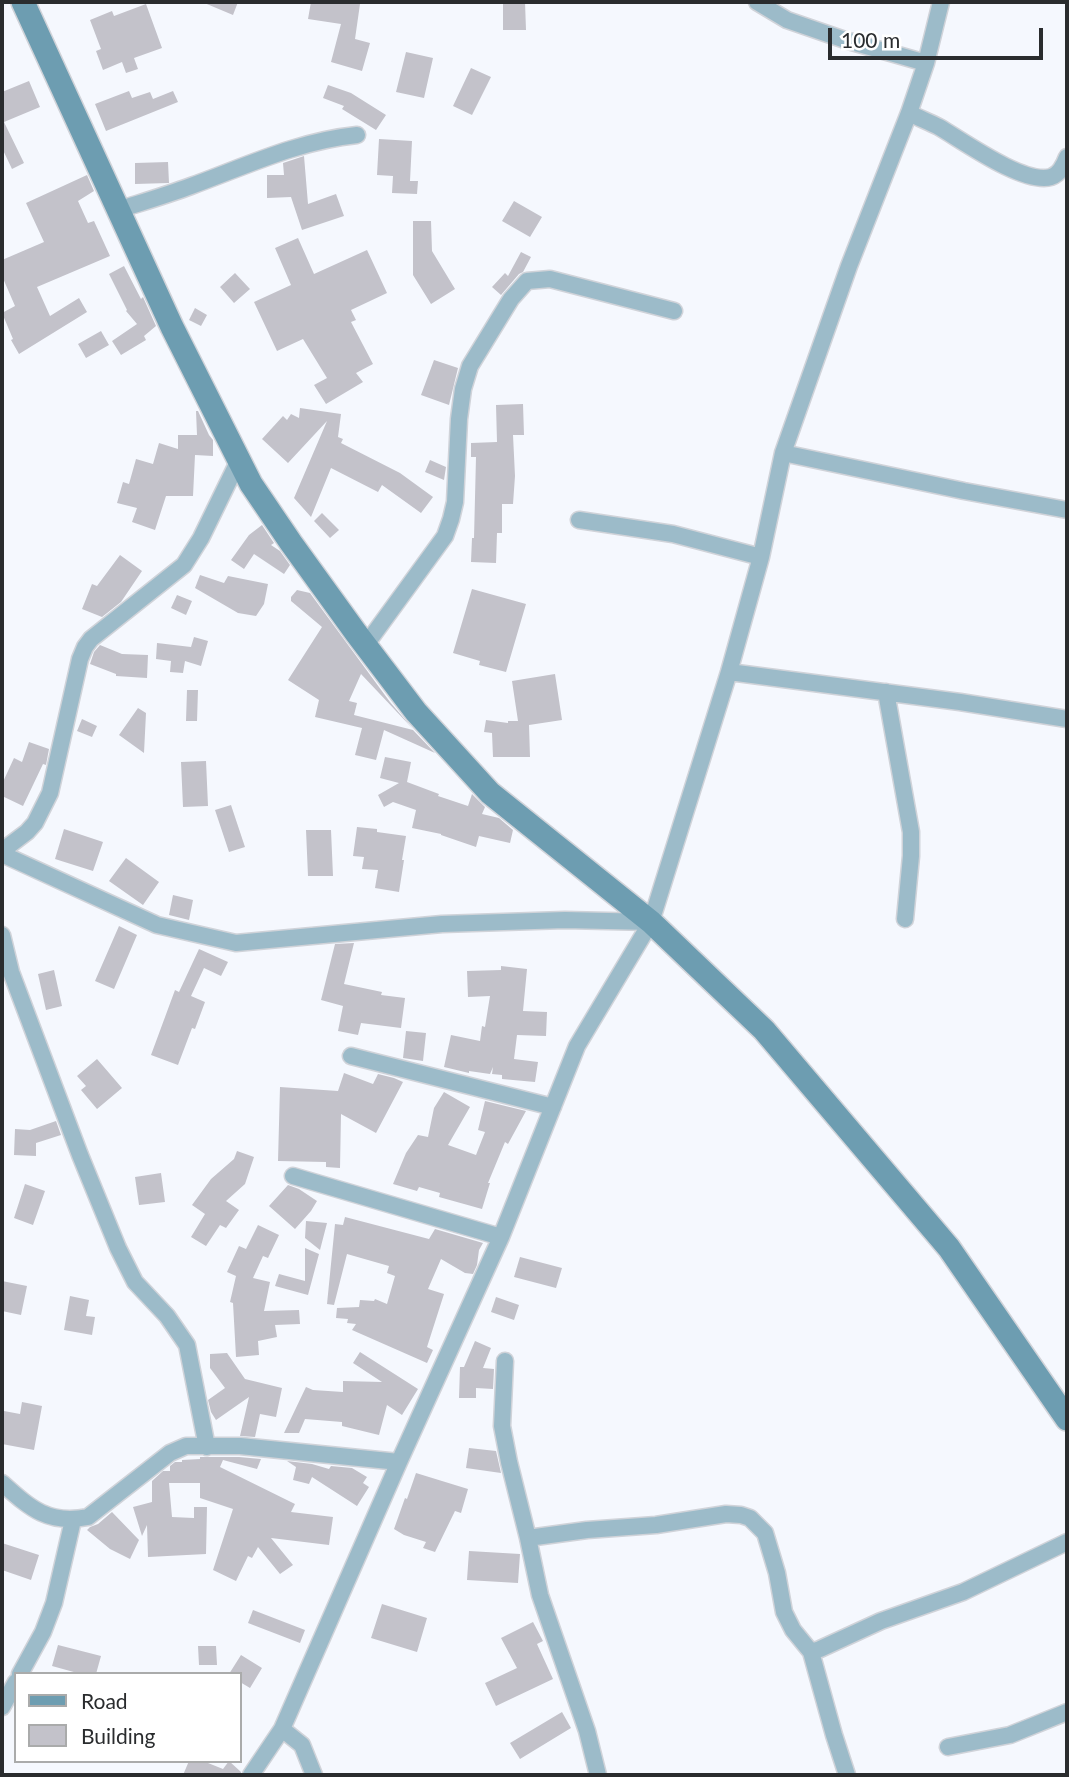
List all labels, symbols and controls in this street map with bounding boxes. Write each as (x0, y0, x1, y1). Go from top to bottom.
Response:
scale bar (831, 14, 1046, 58)
text: 100 m (841, 27, 900, 52)
legend (14, 1672, 242, 1763)
text: Road (81, 1688, 128, 1713)
text: Building (81, 1723, 156, 1748)

